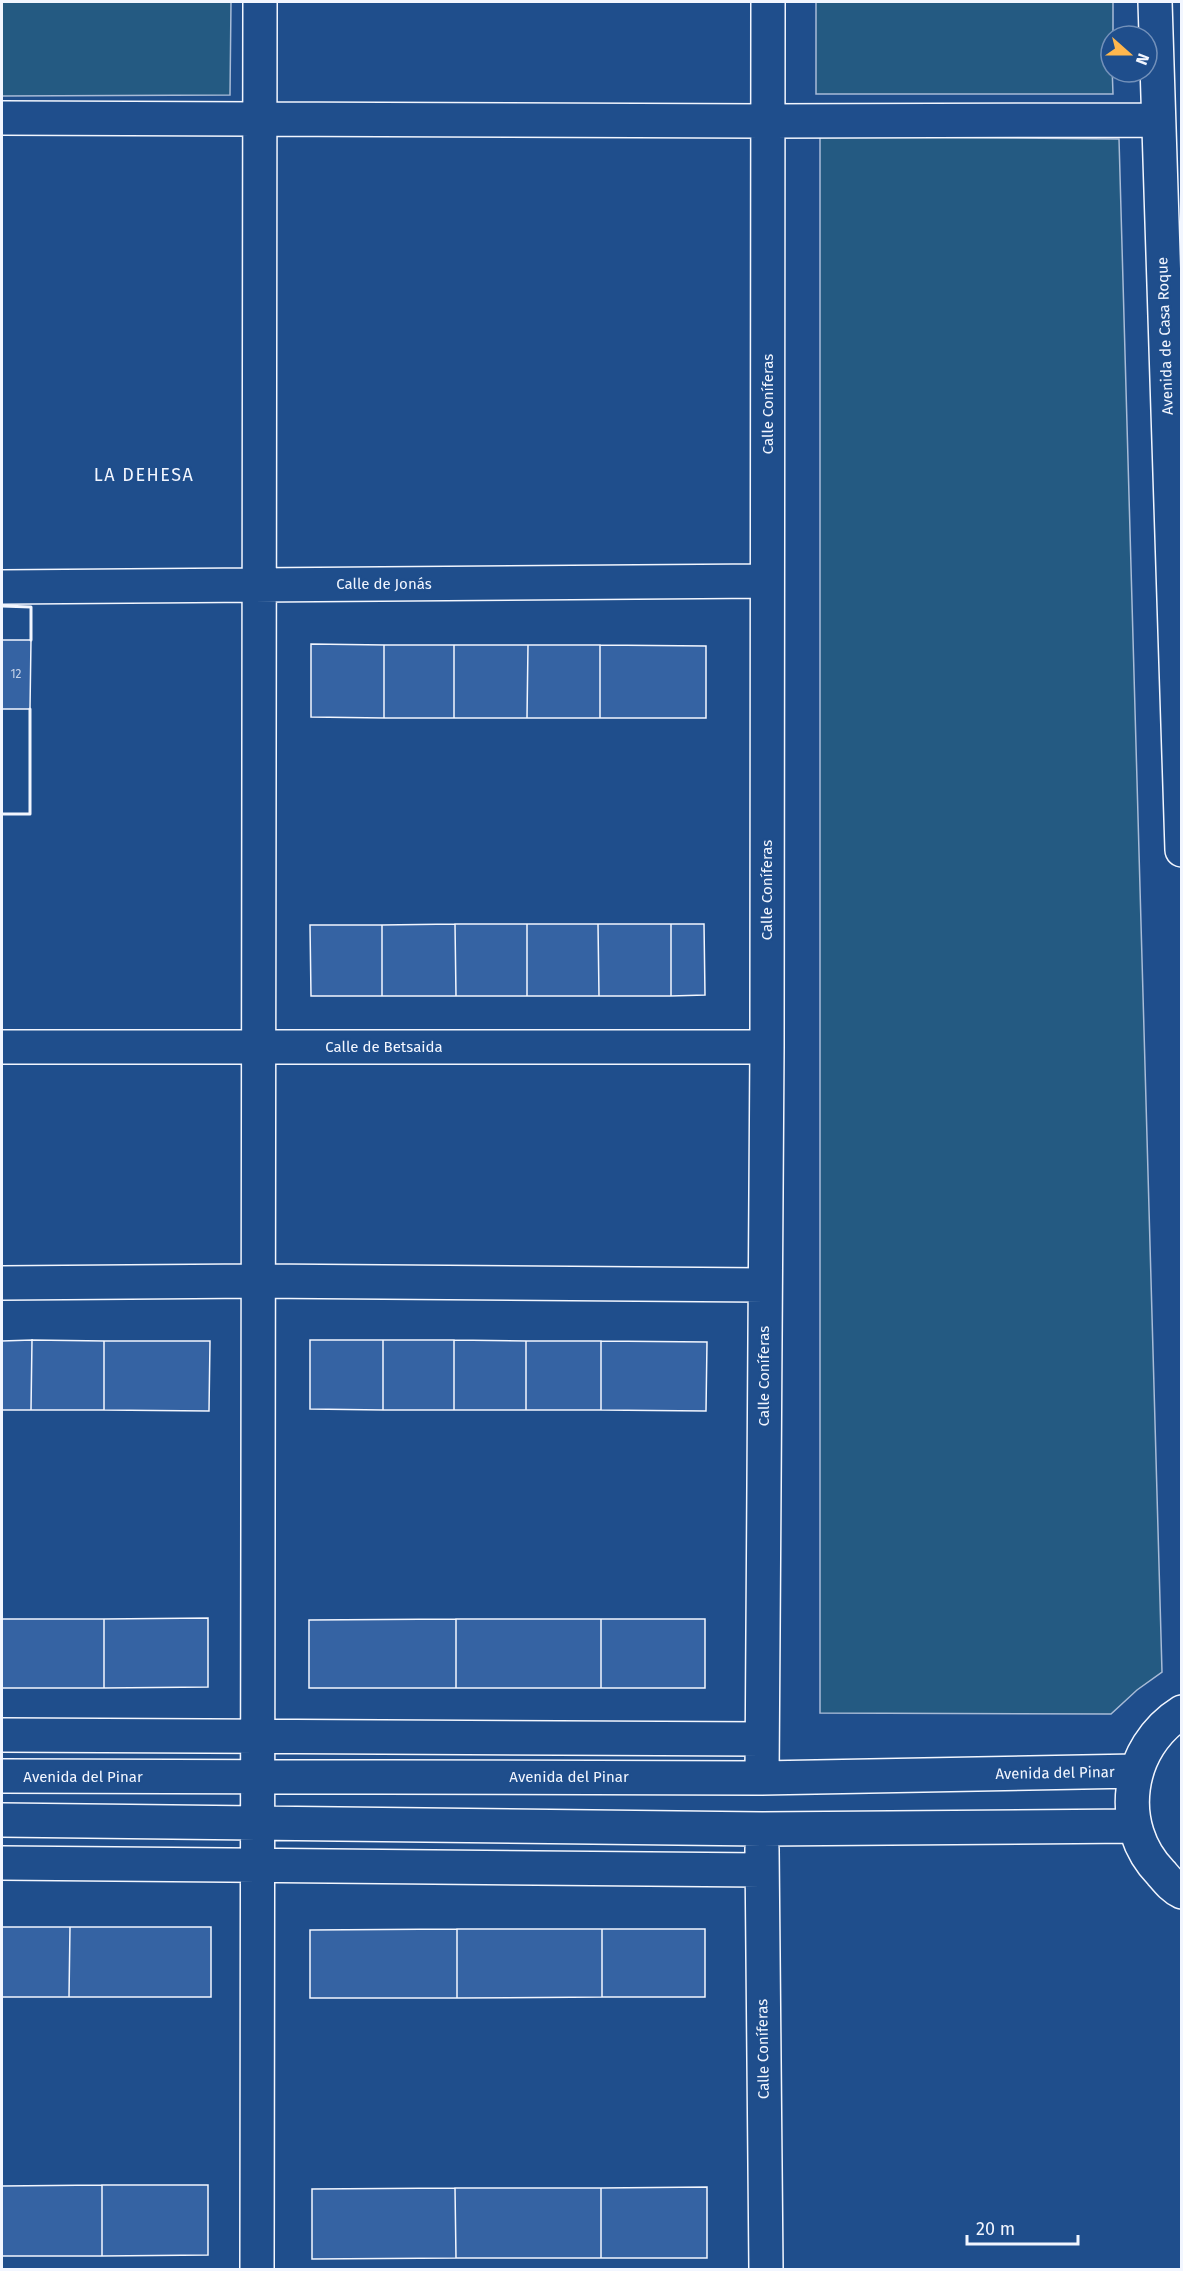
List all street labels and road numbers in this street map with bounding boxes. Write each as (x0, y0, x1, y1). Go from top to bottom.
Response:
street label: Avenida de Casa Roque (1153, 257, 1177, 415)
street label: Calle Coníferas (759, 354, 777, 454)
street label: Calle de Jonás (336, 575, 432, 593)
street label: Calle Coníferas (758, 840, 776, 940)
street label: Calle de Betsaida (325, 1038, 443, 1056)
street label: Calle Coníferas (755, 1326, 773, 1426)
street label: Avenida del Pinar (995, 1763, 1115, 1783)
street label: Avenida del Pinar (23, 1768, 143, 1786)
street label: Avenida del Pinar (509, 1768, 629, 1786)
street label: Calle Coníferas (753, 1999, 773, 2099)

